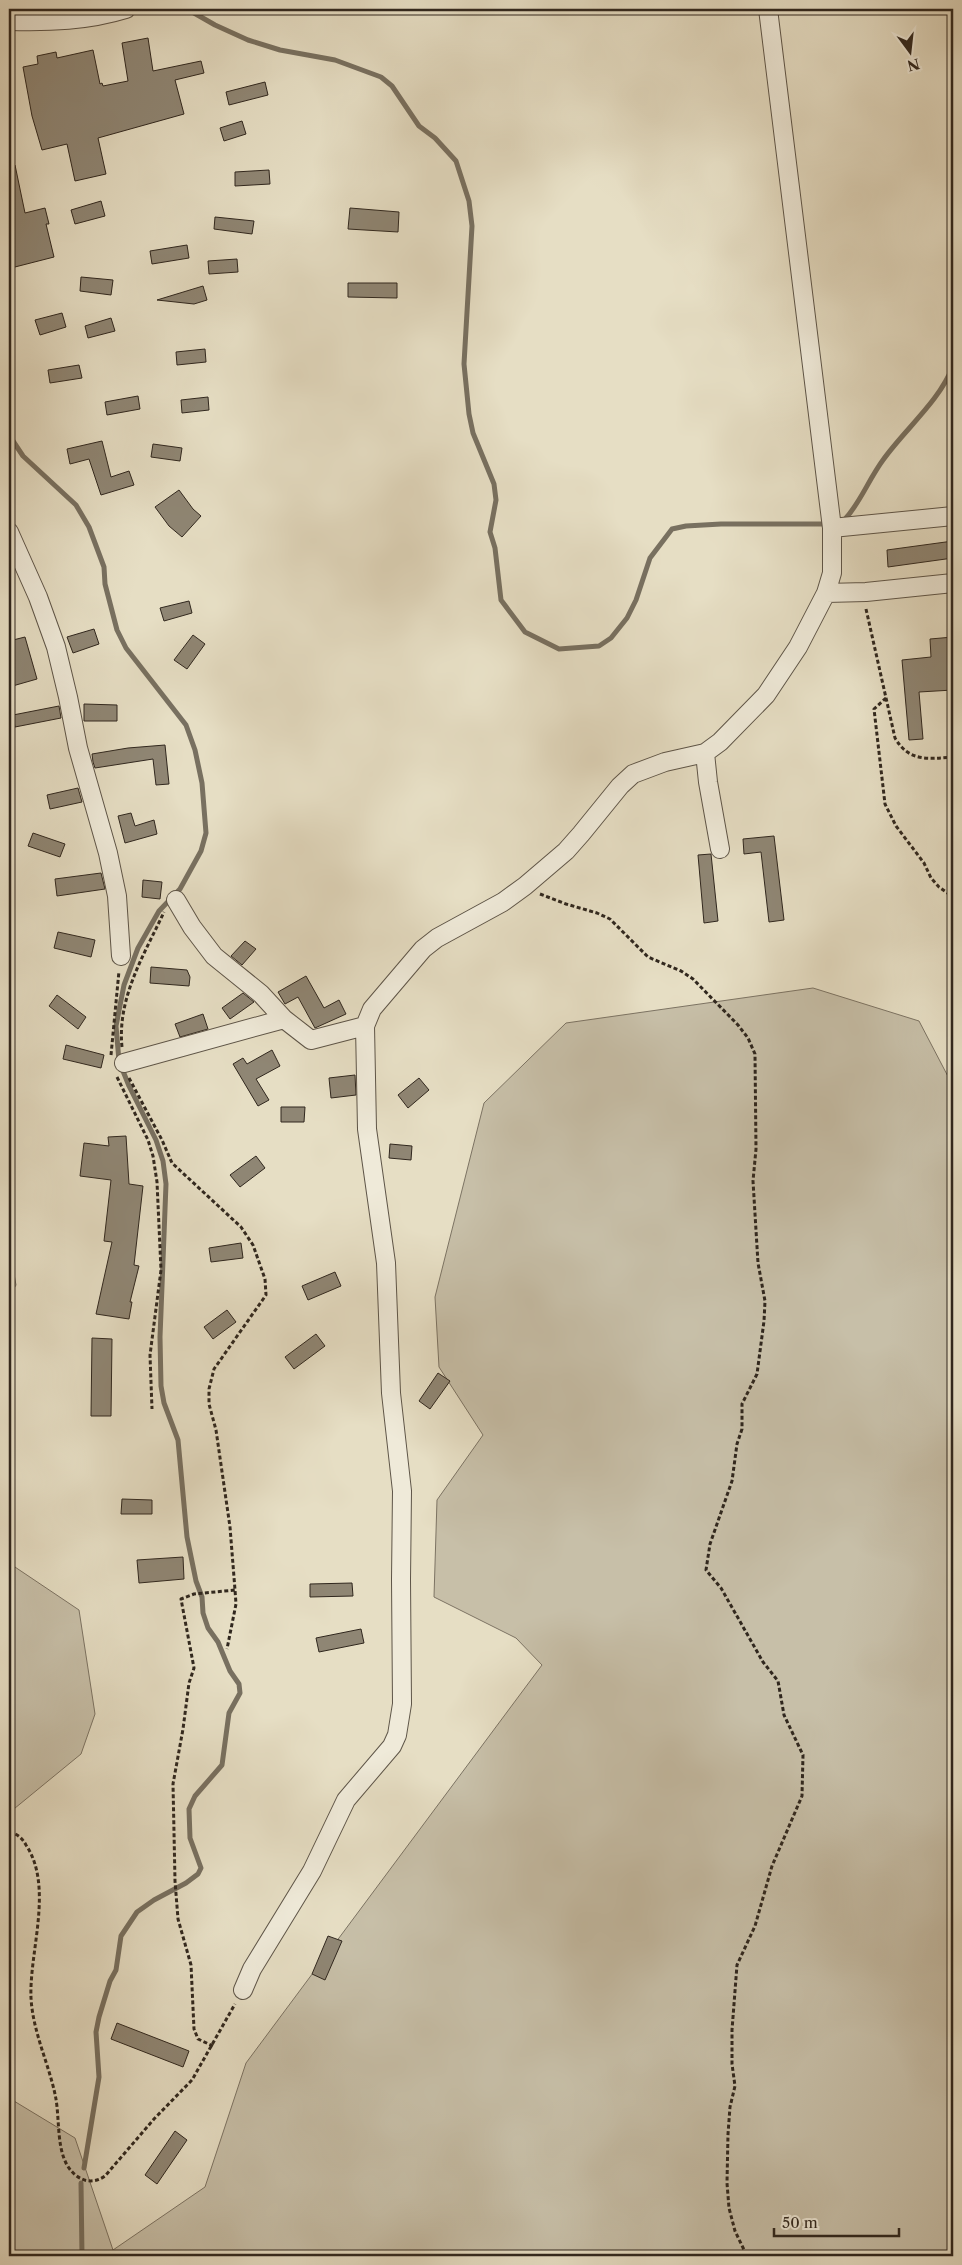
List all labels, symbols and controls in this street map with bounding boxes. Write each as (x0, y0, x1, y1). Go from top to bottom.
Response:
north arrow (884, 28, 934, 78)
text: N (905, 54, 922, 75)
scale bar (774, 2205, 900, 2237)
text: 50 m (782, 2213, 818, 2232)

